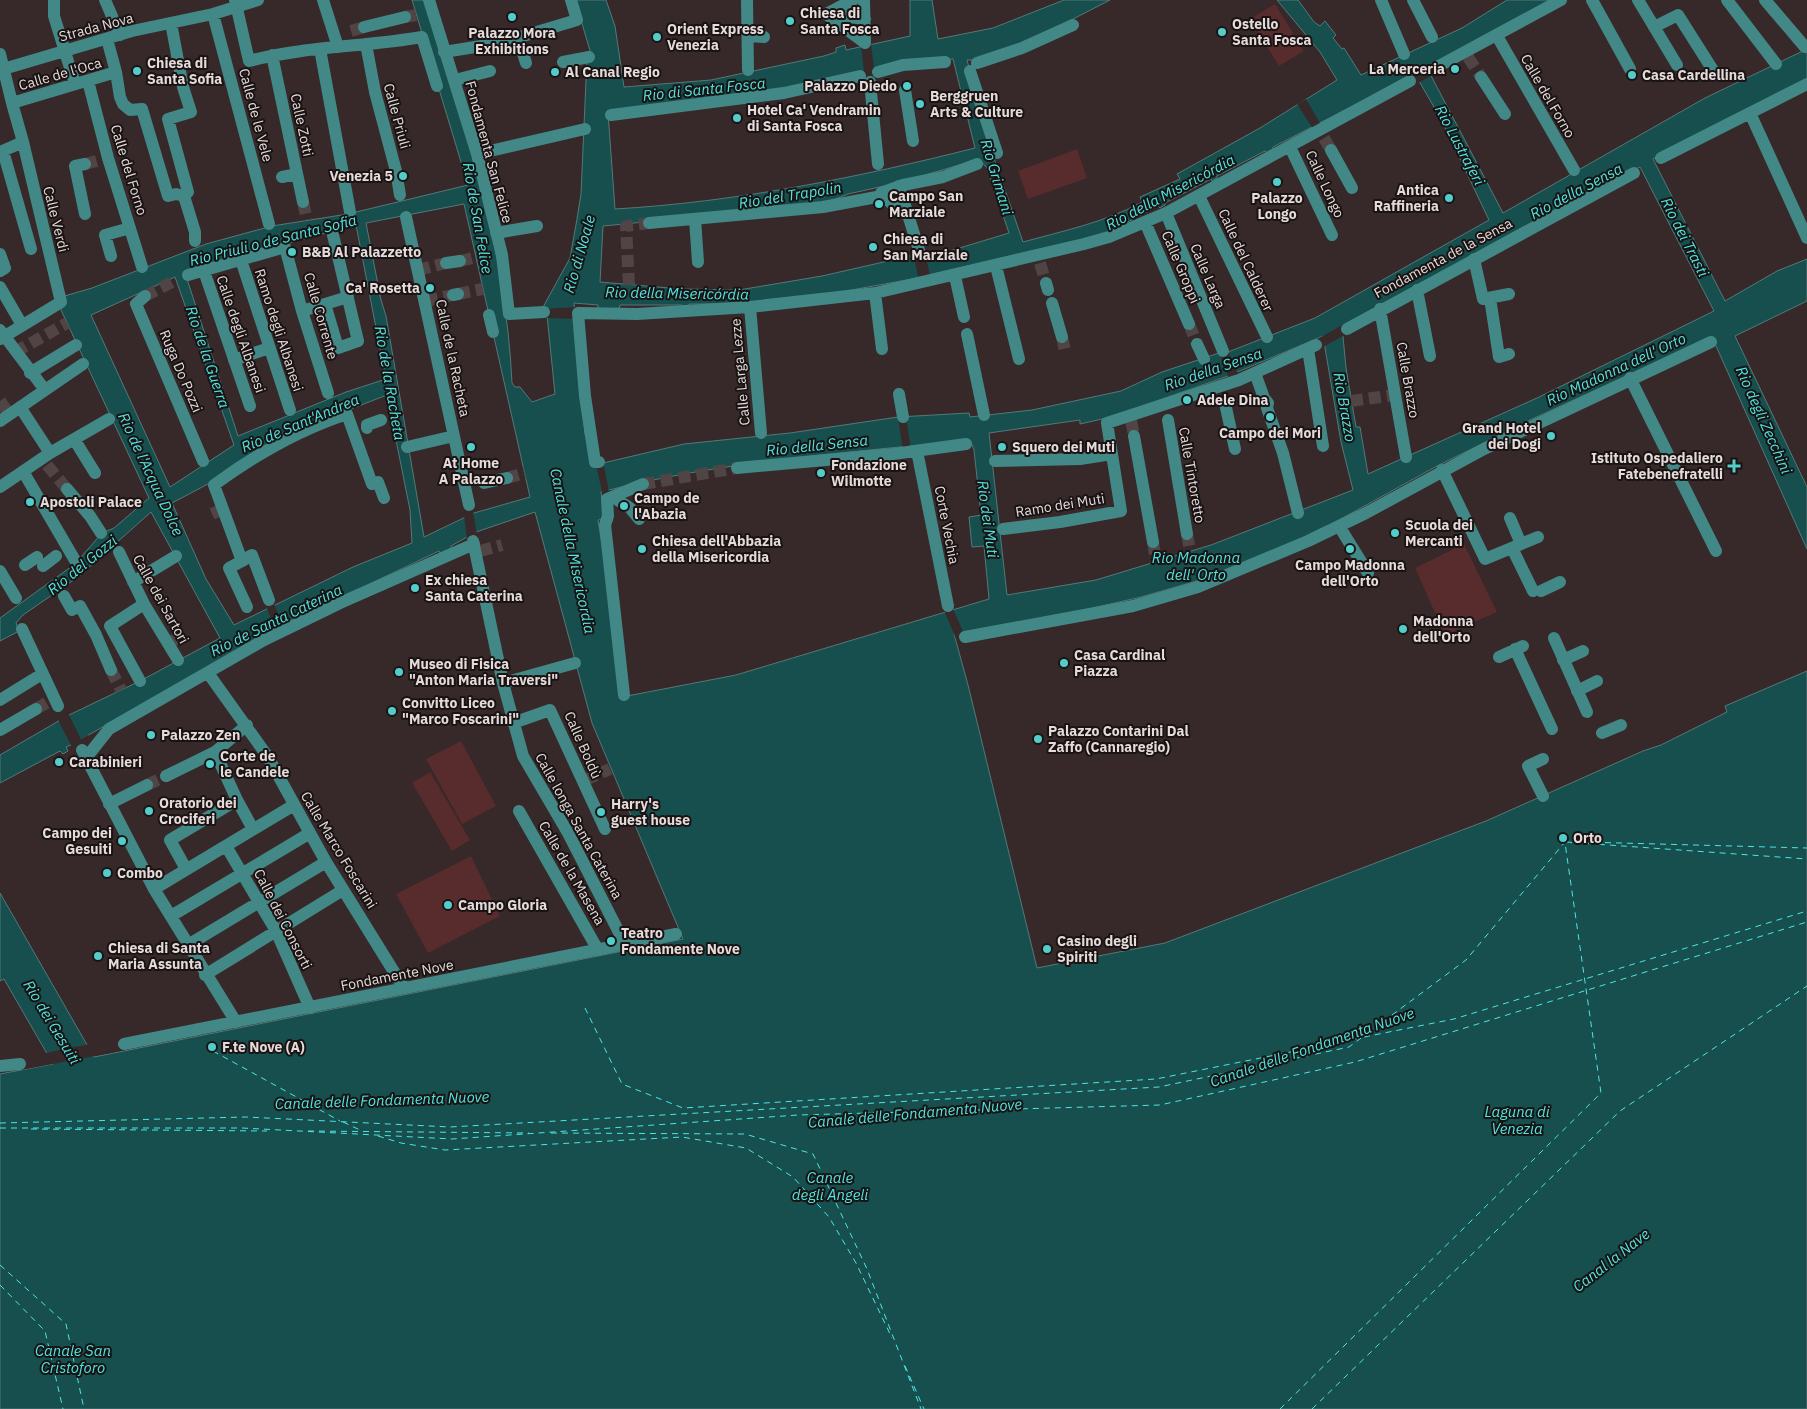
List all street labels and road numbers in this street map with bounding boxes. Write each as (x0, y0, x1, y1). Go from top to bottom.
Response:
street label: Strada Nova (57, 8, 136, 46)
street label: Calle del Forno (1517, 51, 1579, 141)
street label: Calle de l'Oca (17, 53, 104, 94)
street label: Calle de le Vele (235, 66, 277, 164)
street label: Fondamenta San Felice (461, 79, 517, 225)
street label: Calle Priuli (380, 81, 414, 151)
street label: Calle Zotti (287, 92, 317, 158)
street label: Calle del Forno (107, 122, 151, 218)
street label: Calle Longo (1302, 147, 1349, 221)
street label: Calle Verdi (39, 184, 73, 254)
street label: Calle del Calderer (1214, 206, 1278, 314)
street label: Fondamenta de la Sensa (1371, 214, 1516, 302)
street label: Calle Groppi (1158, 228, 1204, 306)
street label: Calle Larga (1186, 241, 1230, 312)
street label: Ramo degli Albanesi (251, 266, 307, 394)
street label: Calle Corrente (300, 270, 342, 362)
street label: Calle degli Albanesi (212, 273, 270, 395)
street label: Calle de la Racheta (432, 298, 474, 419)
street label: Calle Larga Lezze (726, 318, 754, 426)
street label: Ruga Do Pozzi (156, 327, 206, 415)
street label: Calle Brazzo (1392, 340, 1424, 420)
street label: Calle Tintoretto (1175, 426, 1209, 525)
street label: Corte Vechia (931, 484, 964, 566)
street label: Ramo dei Muti (1014, 489, 1106, 521)
street label: Calle dei Sartori (129, 551, 193, 647)
street label: Calle Boldù (560, 709, 606, 781)
street label: Calle longa Santa Caterina (531, 750, 627, 903)
street label: Calle Marco Foscarini (297, 788, 381, 912)
street label: Calle de la Masena (535, 818, 609, 929)
street label: Calle dei Consorti (250, 866, 316, 972)
street label: Fondamente Nove (339, 955, 455, 995)

